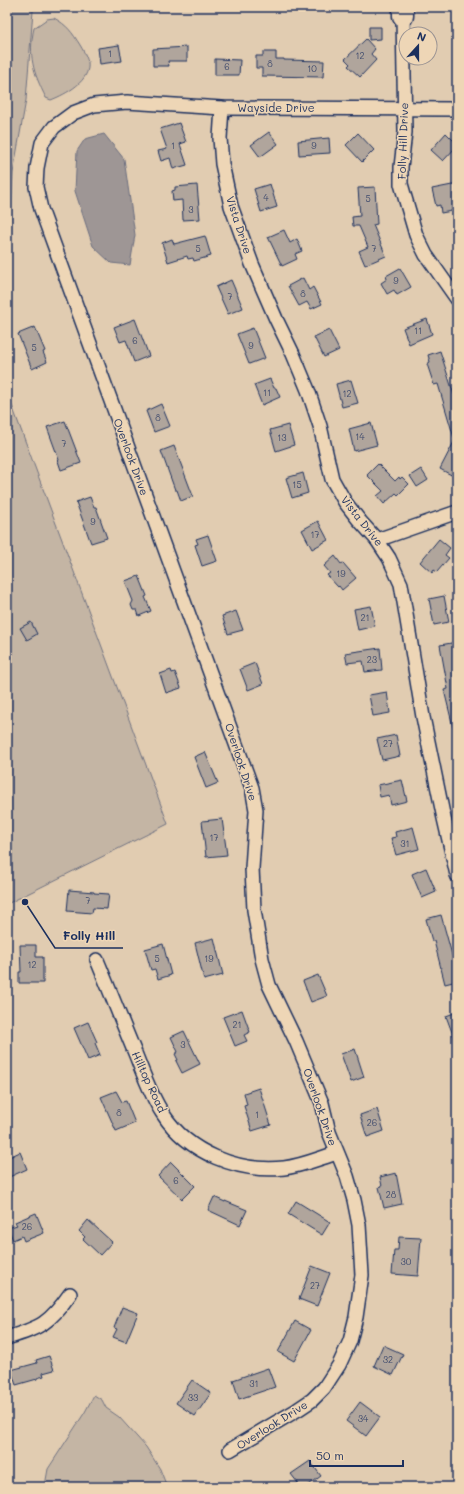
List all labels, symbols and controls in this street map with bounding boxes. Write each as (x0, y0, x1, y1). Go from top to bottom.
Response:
north arrow (398, 26, 438, 66)
text: N (415, 28, 428, 45)
house number: 1 (108, 48, 112, 59)
house number: 12 (355, 50, 365, 61)
house number: 8 (267, 58, 273, 69)
house number: 6 (224, 61, 230, 72)
house number: 10 (307, 63, 317, 74)
street label: Wayside Drive (237, 100, 315, 115)
street label: Folly Hill Drive (394, 102, 411, 180)
house number: 1 (171, 140, 175, 151)
house number: 9 (311, 140, 317, 151)
house number: 4 (263, 192, 269, 203)
house number: 5 (365, 193, 371, 204)
street label: Vista Drive (223, 194, 256, 256)
house number: 3 (188, 204, 194, 215)
house number: 5 (195, 243, 201, 254)
house number: 7 (371, 243, 377, 254)
house number: 9 (393, 275, 399, 286)
house number: 8 (300, 288, 306, 299)
house number: 7 (227, 291, 233, 302)
house number: 11 (414, 325, 422, 336)
house number: 6 (132, 335, 138, 346)
house number: 9 (248, 340, 254, 351)
house number: 5 (31, 342, 37, 353)
house number: 11 (263, 387, 271, 398)
house number: 12 (342, 388, 352, 399)
house number: 8 (155, 412, 161, 423)
street label: Overlook Drive (111, 416, 152, 498)
house number: 14 (355, 431, 365, 442)
house number: 13 (277, 432, 287, 443)
house number: 7 (61, 438, 67, 449)
house number: 15 (292, 479, 302, 490)
street label: Vista Drive (338, 492, 387, 549)
house number: 9 (90, 516, 96, 527)
house number: 17 (310, 529, 320, 540)
house number: 19 (336, 568, 346, 579)
house number: 21 (360, 612, 370, 623)
house number: 23 (367, 654, 377, 665)
street label: Overlook Drive (222, 721, 261, 803)
house number: 27 (383, 738, 393, 749)
house number: 17 (209, 832, 219, 843)
house number: 31 (400, 838, 410, 849)
house number: 7 (85, 895, 91, 906)
callout: Folly Hill (55, 924, 123, 948)
text: Folly Hill (63, 927, 115, 943)
house number: 5 (154, 953, 160, 964)
house number: 19 (204, 953, 214, 964)
house number: 12 (27, 959, 37, 970)
house number: 21 (232, 1019, 242, 1030)
house number: 3 (180, 1039, 186, 1050)
street label: Hilltop Road (129, 1049, 170, 1115)
street label: Overlook Drive (300, 1066, 341, 1148)
house number: 8 (116, 1107, 122, 1118)
house number: 1 (255, 1109, 259, 1120)
house number: 26 (367, 1117, 377, 1128)
house number: 6 (173, 1175, 179, 1186)
house number: 28 (386, 1189, 397, 1200)
house number: 26 (22, 1221, 32, 1232)
house number: 30 (401, 1256, 412, 1267)
house number: 27 (310, 1280, 320, 1291)
house number: 32 (383, 1354, 393, 1365)
house number: 31 (249, 1378, 259, 1389)
house number: 33 (188, 1392, 198, 1403)
street label: Overlook Drive (233, 1397, 310, 1452)
house number: 34 (358, 1413, 369, 1424)
scale bar (310, 1442, 403, 1468)
text: 50 m (316, 1447, 344, 1463)

